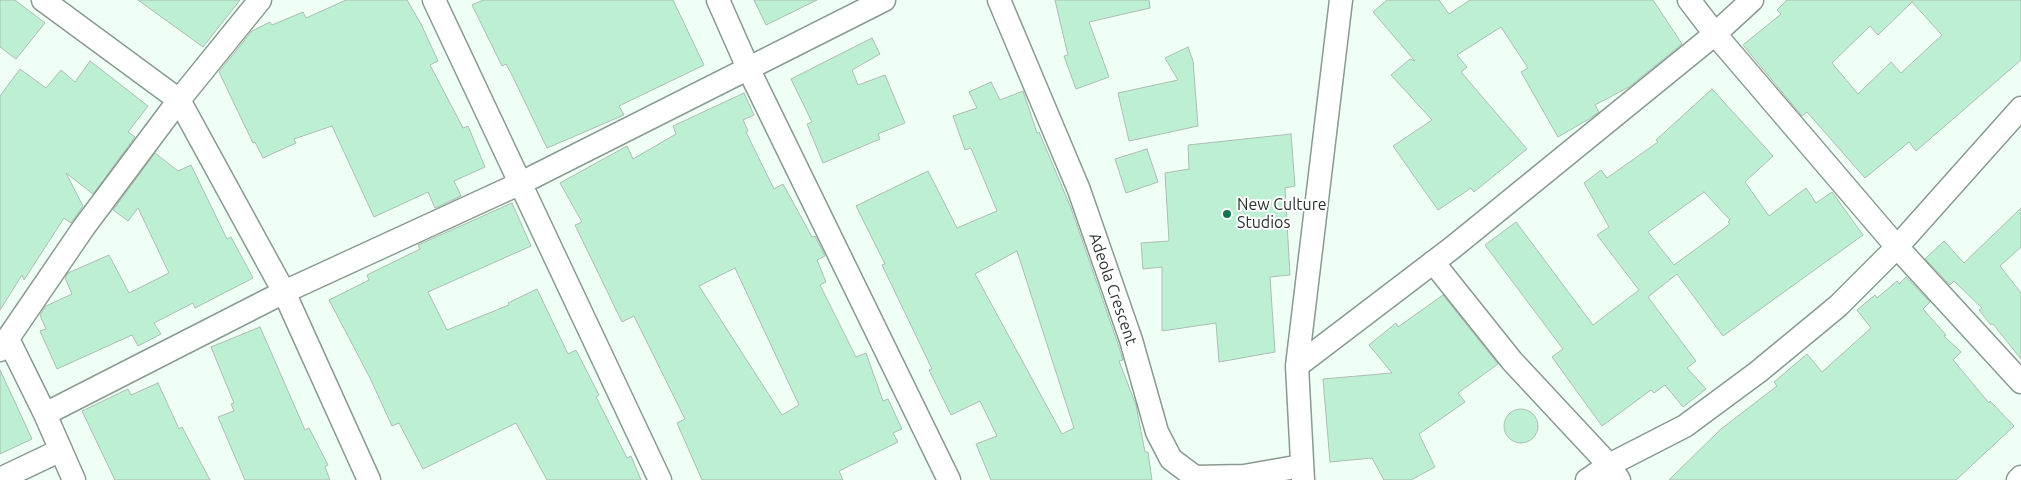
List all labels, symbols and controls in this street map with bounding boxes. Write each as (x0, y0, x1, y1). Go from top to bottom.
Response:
place label: New Culture Studios (1237, 195, 1327, 233)
marker: New Culture Studios (1221, 208, 1233, 220)
street label: Adeola Crescent (1085, 230, 1141, 348)

